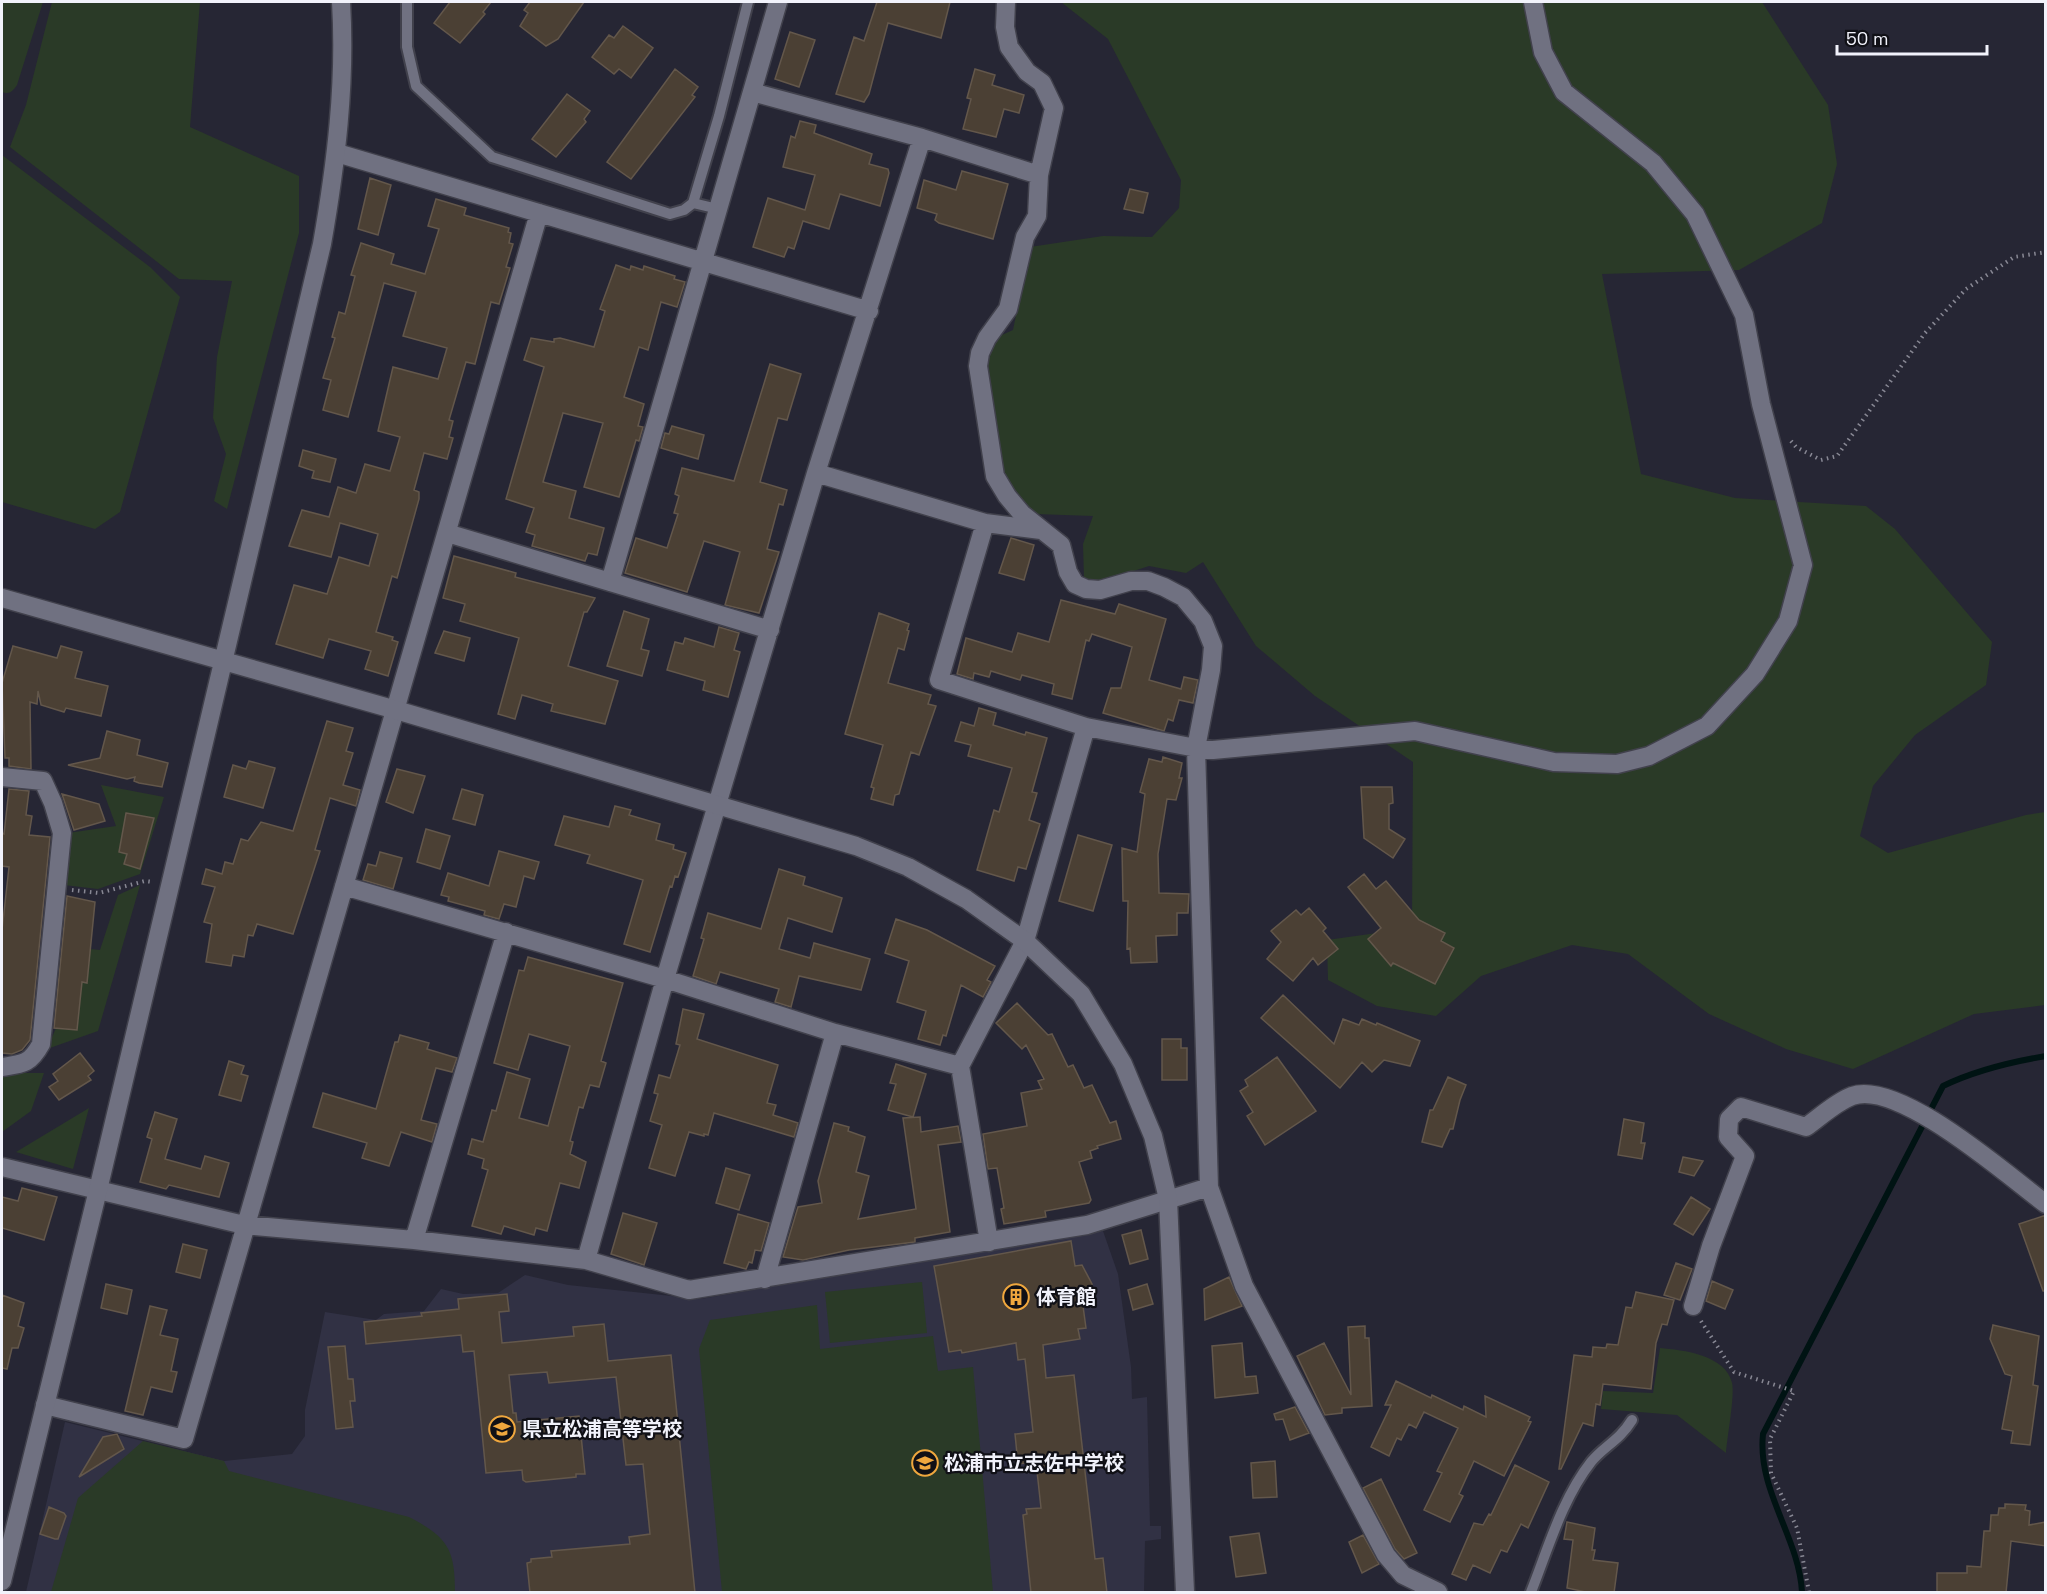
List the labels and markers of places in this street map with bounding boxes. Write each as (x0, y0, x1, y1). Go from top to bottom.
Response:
building icon: 体育館 (1001, 1282, 1031, 1312)
place label: 体育館 (1036, 1284, 1096, 1310)
school or university icon: 県立松浦高等学校 (487, 1414, 517, 1444)
place label: 県立松浦高等学校 (522, 1416, 682, 1442)
school or university icon: 松浦市立志佐中学校 (910, 1448, 940, 1478)
place label: 松浦市立志佐中学校 (944, 1450, 1124, 1476)

